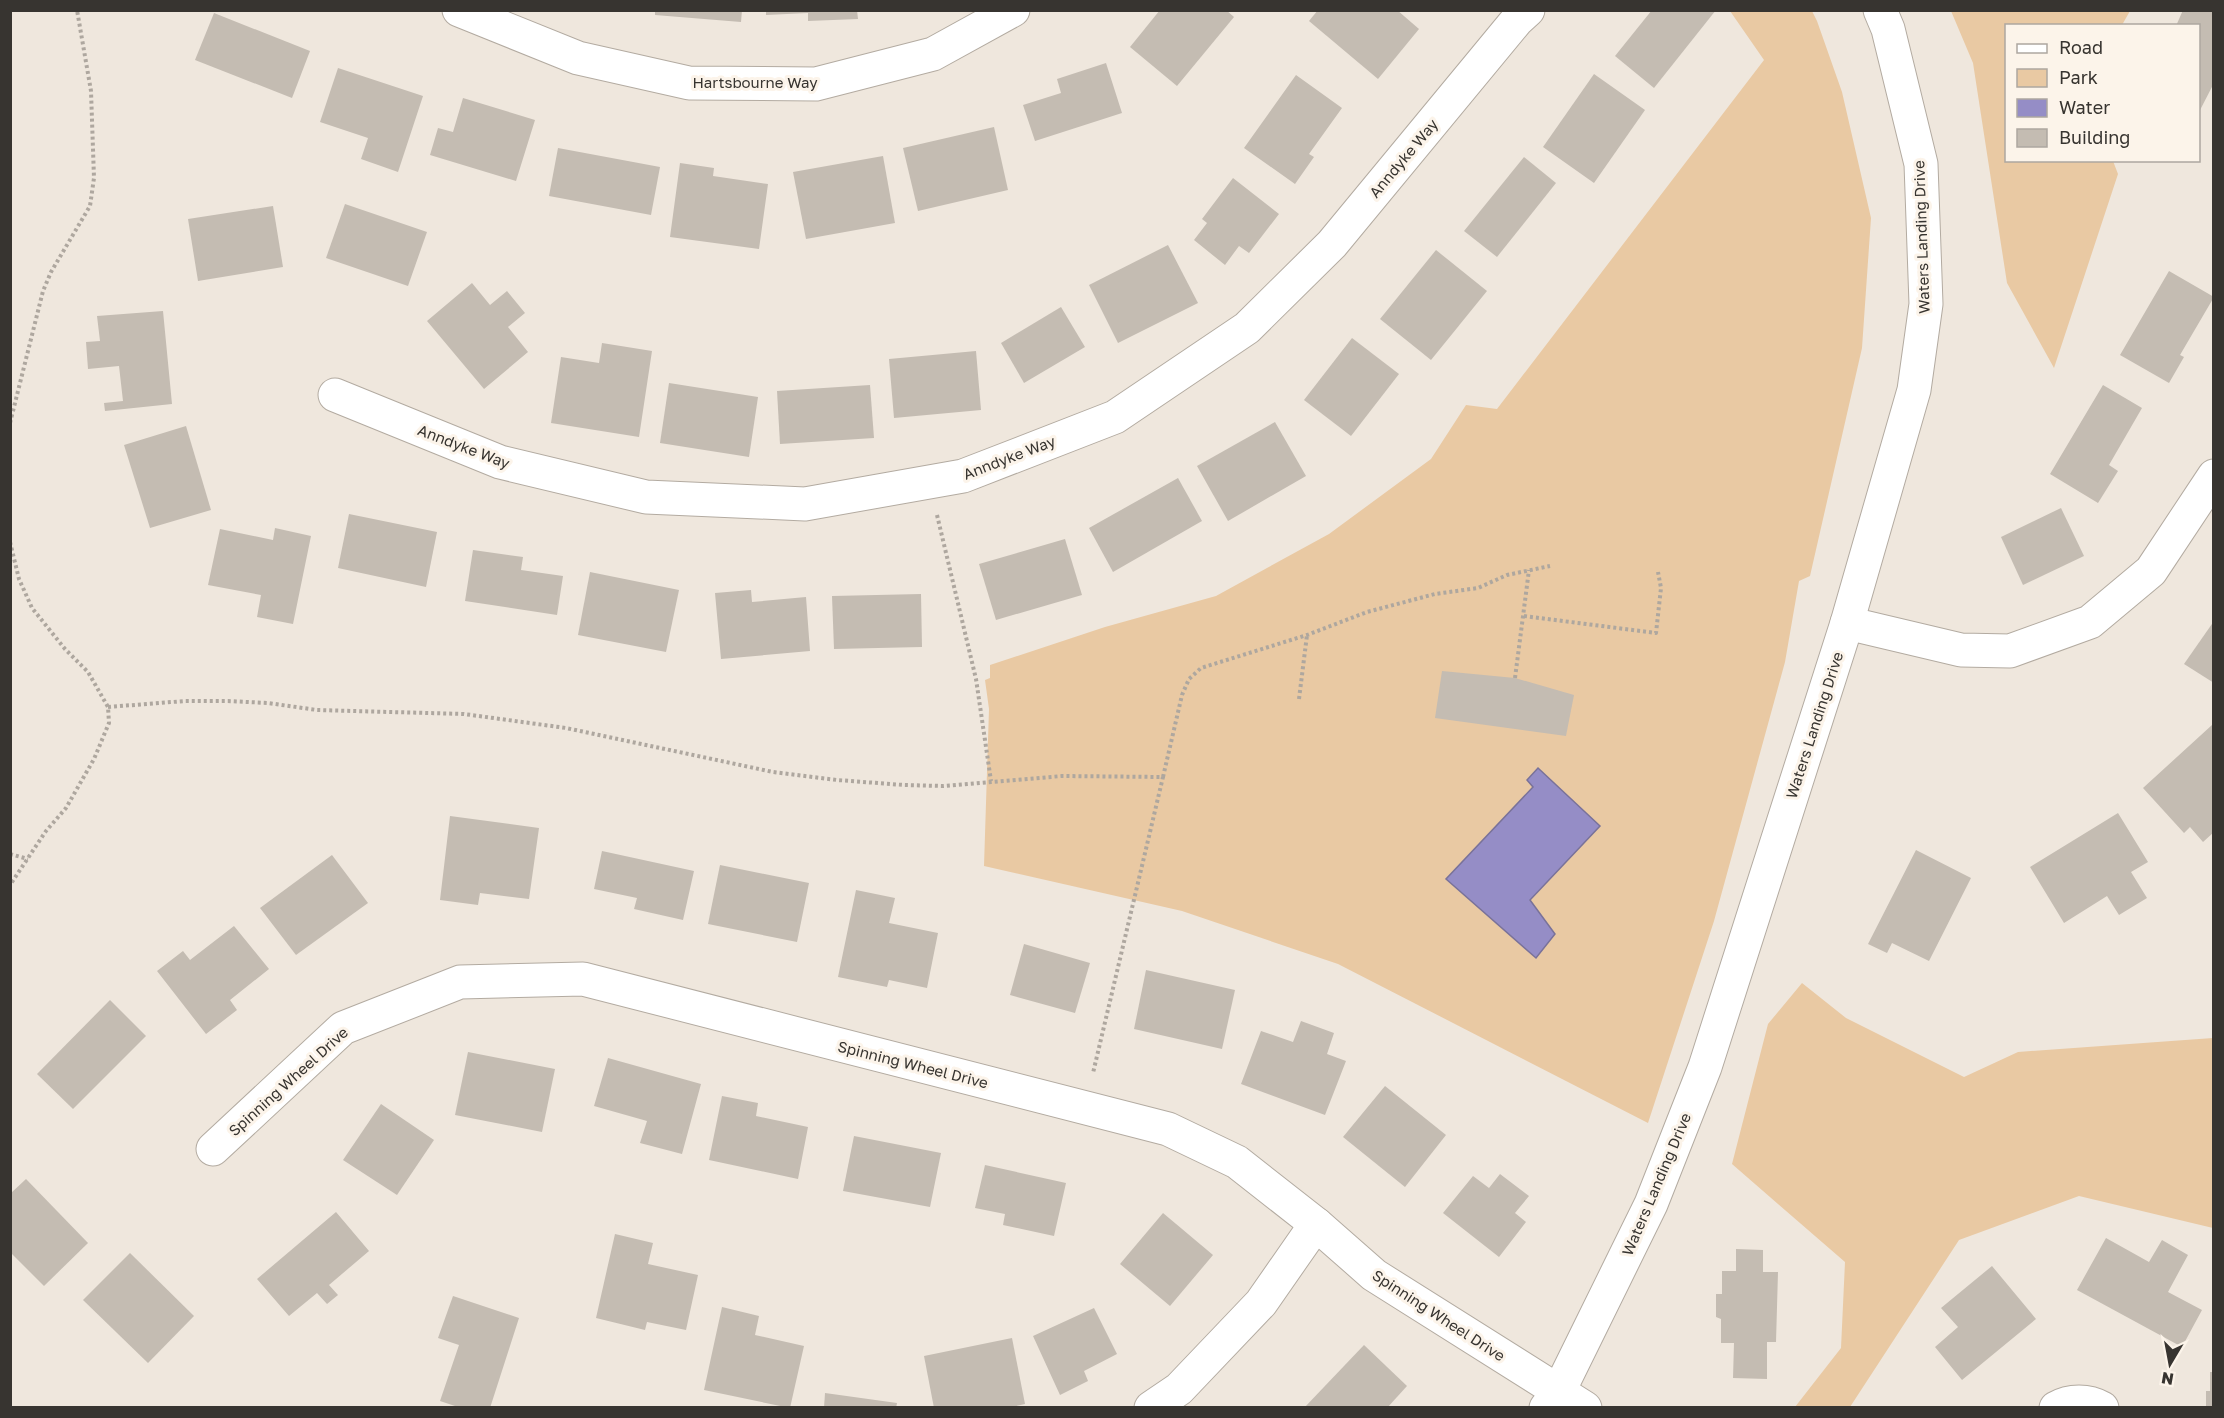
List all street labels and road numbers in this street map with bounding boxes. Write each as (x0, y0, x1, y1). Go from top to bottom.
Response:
street label: Hartsbourne Way (692, 73, 818, 91)
street label: Anndyke Way (1365, 115, 1441, 201)
street label: Waters Landing Drive (1909, 160, 1933, 314)
street label: Anndyke Way (415, 420, 513, 472)
street label: Anndyke Way (960, 431, 1058, 483)
street label: Waters Landing Drive (1782, 649, 1846, 801)
street label: Spinning Wheel Drive (225, 1023, 352, 1139)
street label: Spinning Wheel Drive (836, 1037, 990, 1091)
street label: Waters Landing Drive (1618, 1110, 1694, 1258)
street label: Spinning Wheel Drive (1369, 1265, 1509, 1365)

